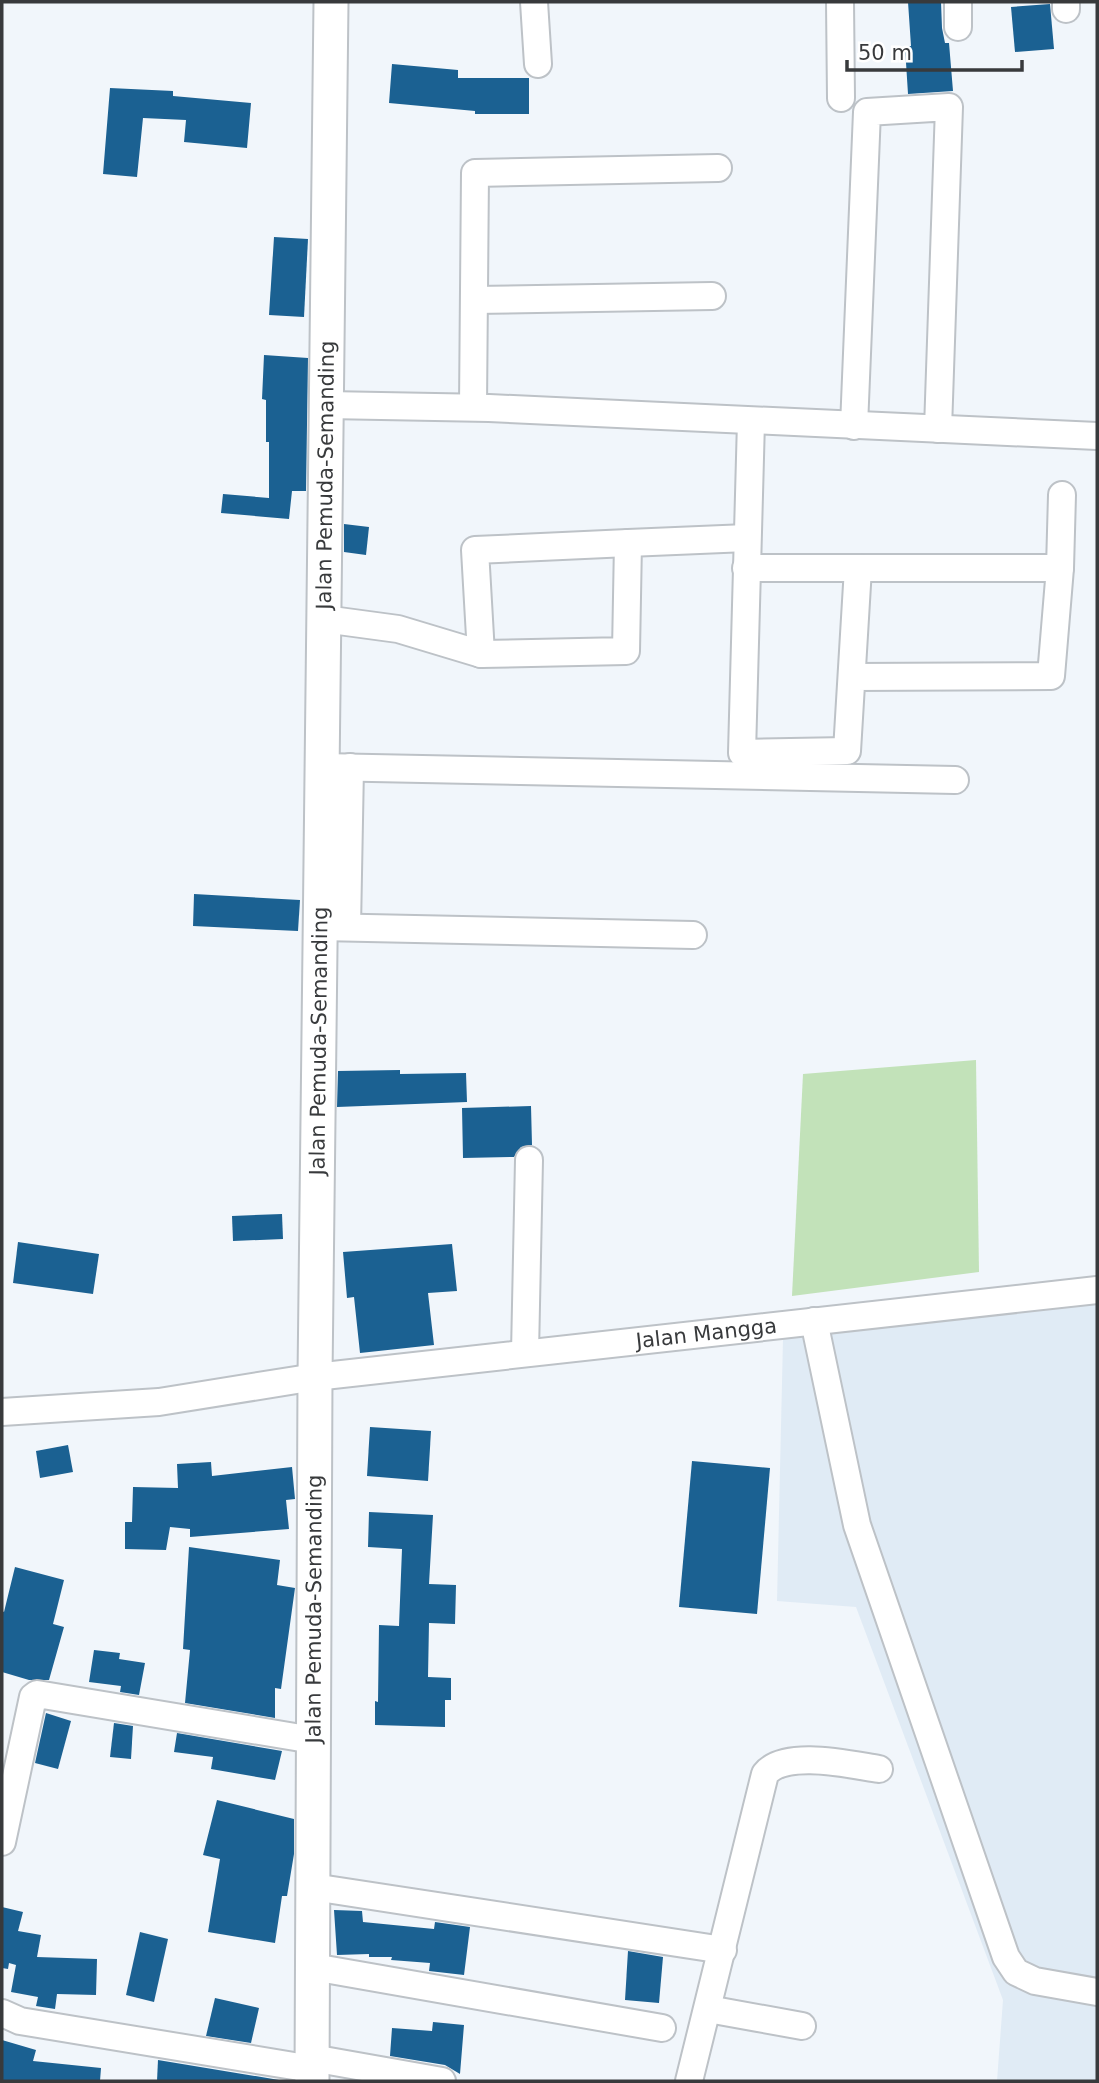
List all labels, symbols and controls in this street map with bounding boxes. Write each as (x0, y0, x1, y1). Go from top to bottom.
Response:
scale bar (847, 28, 1022, 72)
text: 50 m (858, 41, 912, 65)
street label: Jalan Pemuda-Semanding (312, 340, 339, 612)
street label: Jalan Pemuda-Semanding (305, 906, 332, 1178)
street label: Jalan Mangga (633, 1314, 778, 1353)
street label: Jalan Pemuda-Semanding (301, 1474, 327, 1746)

